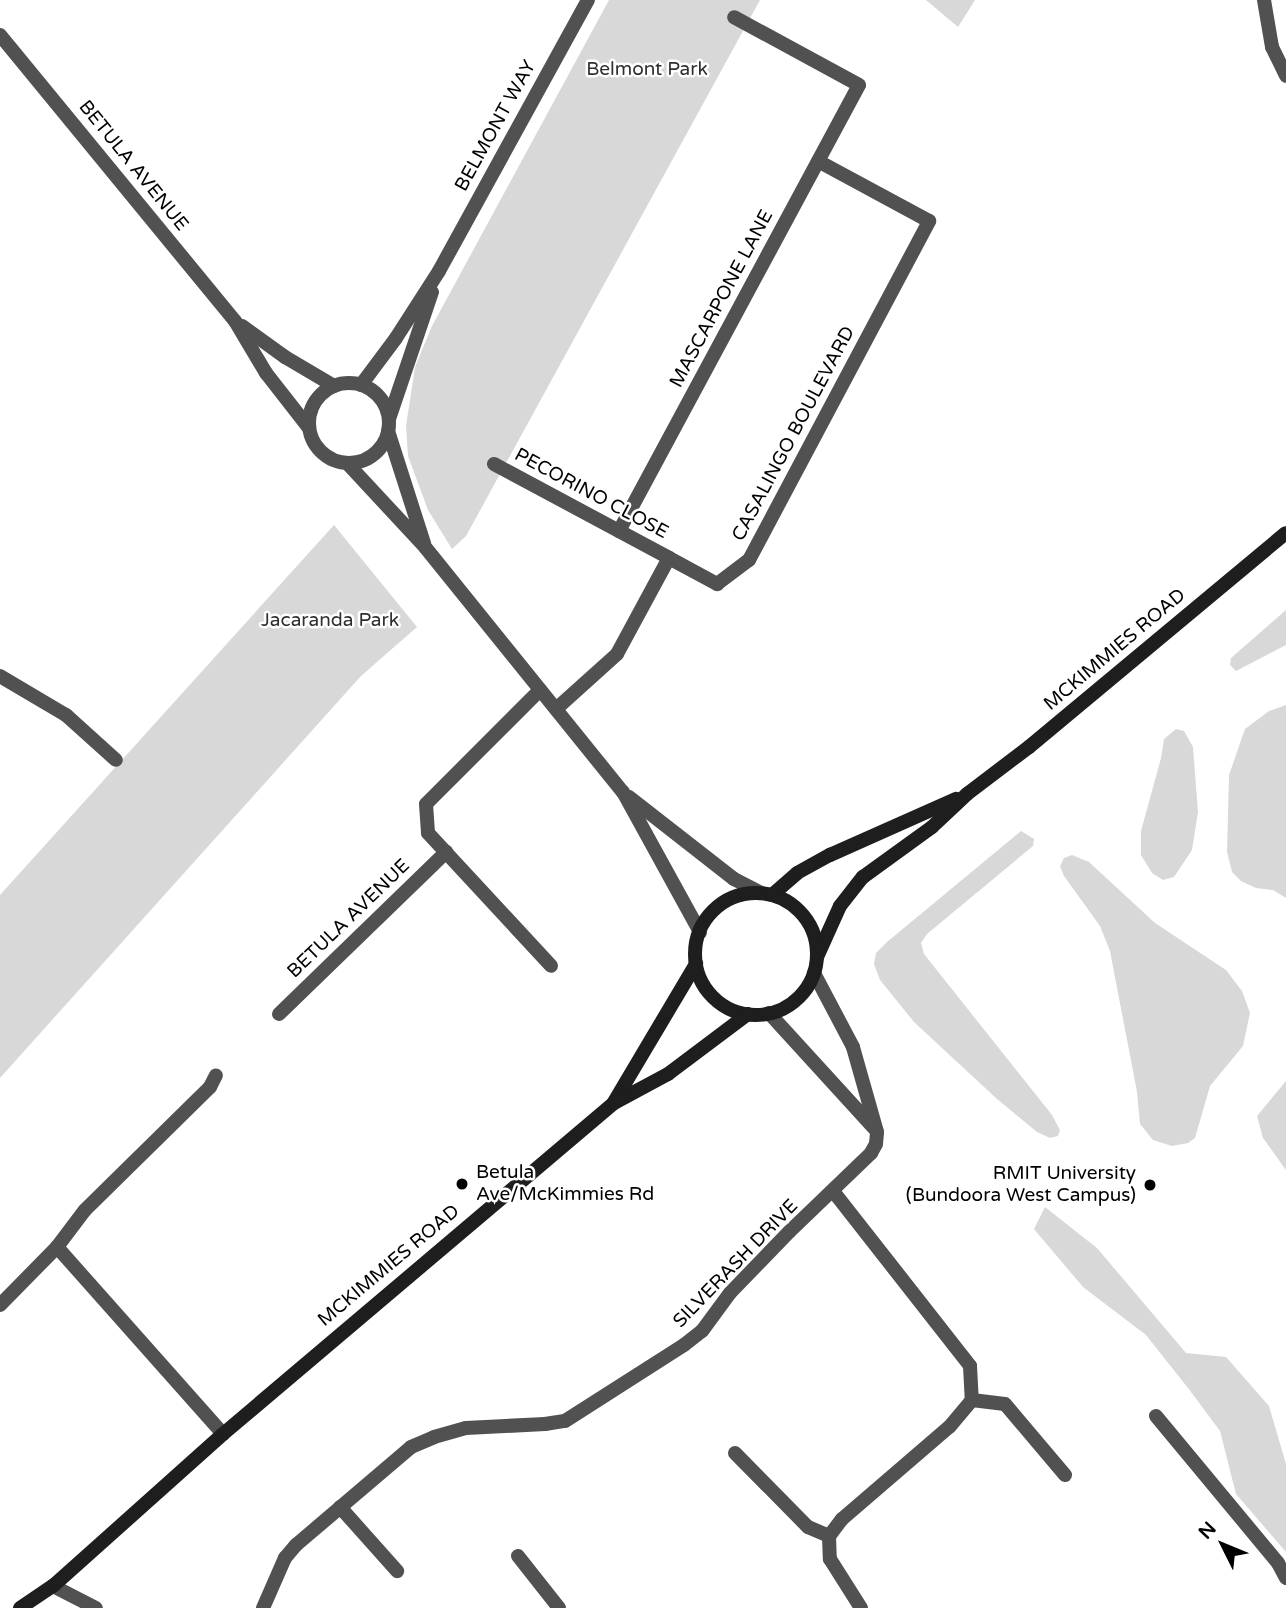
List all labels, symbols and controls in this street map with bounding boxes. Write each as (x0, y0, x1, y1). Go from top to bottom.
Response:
street label: BELMONT WAY (451, 57, 541, 195)
park label: Belmont Park (586, 59, 708, 81)
street label: BETULA AVENUE (73, 96, 193, 236)
street label: MASCARPONE LANE (666, 206, 778, 392)
street label: CASALINGO BOULEVARD (728, 323, 860, 545)
street label: PECORINO CLOSE (510, 444, 672, 544)
street label: MCKIMMIES ROAD (1040, 584, 1190, 716)
park label: Jacaranda Park (261, 610, 399, 632)
street label: BETULA AVENUE (283, 855, 415, 983)
place label: Betula Ave/McKimmies Rd (476, 1162, 654, 1206)
place label: RMIT University (Bundoora West Campus) (906, 1163, 1136, 1207)
marker: Betula Ave/McKimmies Rd (454, 1176, 470, 1192)
marker: RMIT University (Bundoora West Campus) (1142, 1177, 1158, 1193)
street label: SILVERASH DRIVE (669, 1195, 803, 1333)
street label: MCKIMMIES ROAD (314, 1200, 464, 1332)
north arrow (1188, 1510, 1258, 1580)
text: N (1194, 1518, 1221, 1544)

